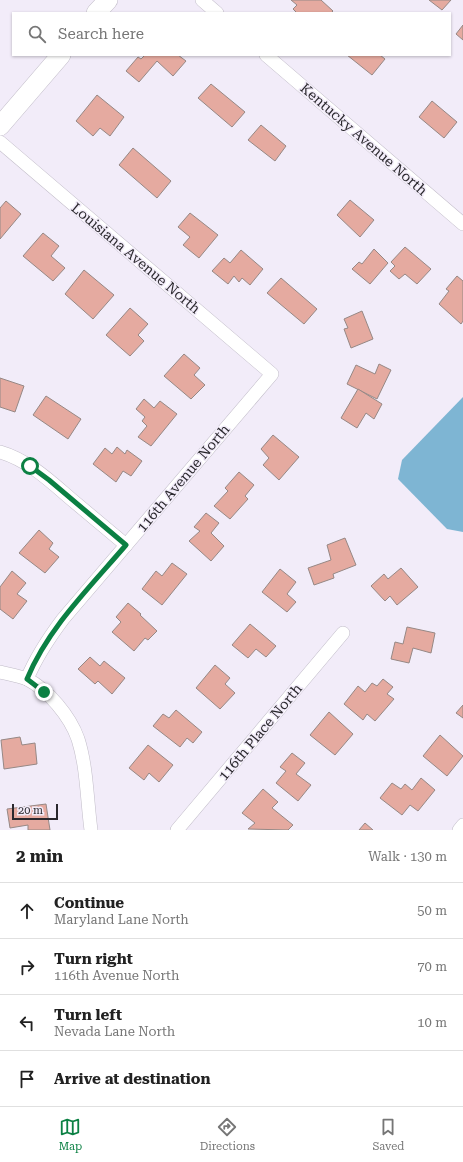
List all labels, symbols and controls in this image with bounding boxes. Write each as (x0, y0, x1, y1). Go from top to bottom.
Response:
search box (12, 12, 451, 56)
icon: search (26, 23, 48, 45)
text: Search here (58, 25, 144, 43)
street label: Kentucky Avenue North (297, 80, 431, 198)
street label: Louisiana Avenue North (68, 199, 204, 317)
street label: 116th Avenue North (133, 421, 233, 535)
route start (21, 457, 39, 475)
street label: 116th Place North (215, 681, 305, 783)
route end (35, 683, 53, 701)
scale bar (12, 802, 58, 821)
text: 20 m (18, 804, 43, 817)
text: 2 min (16, 846, 63, 866)
text: Walk · 130 m (368, 849, 447, 864)
text: Continue (54, 894, 124, 912)
icon: ahead (16, 900, 38, 922)
text: 50 m (417, 903, 447, 918)
text: Maryland Lane North (54, 912, 189, 927)
text: Turn right (54, 950, 133, 968)
icon: right (16, 956, 38, 978)
text: 70 m (417, 959, 447, 974)
text: 116th Avenue North (54, 968, 179, 983)
text: Turn left (54, 1006, 122, 1024)
icon: left (16, 1012, 38, 1034)
text: 10 m (417, 1015, 447, 1030)
text: Nevada Lane North (54, 1024, 175, 1039)
icon: arrive (16, 1068, 38, 1090)
text: Arrive at destination (54, 1070, 210, 1088)
tab: Map (59, 1116, 82, 1153)
tab: Directions (200, 1116, 255, 1153)
tab: Saved (372, 1116, 404, 1153)

